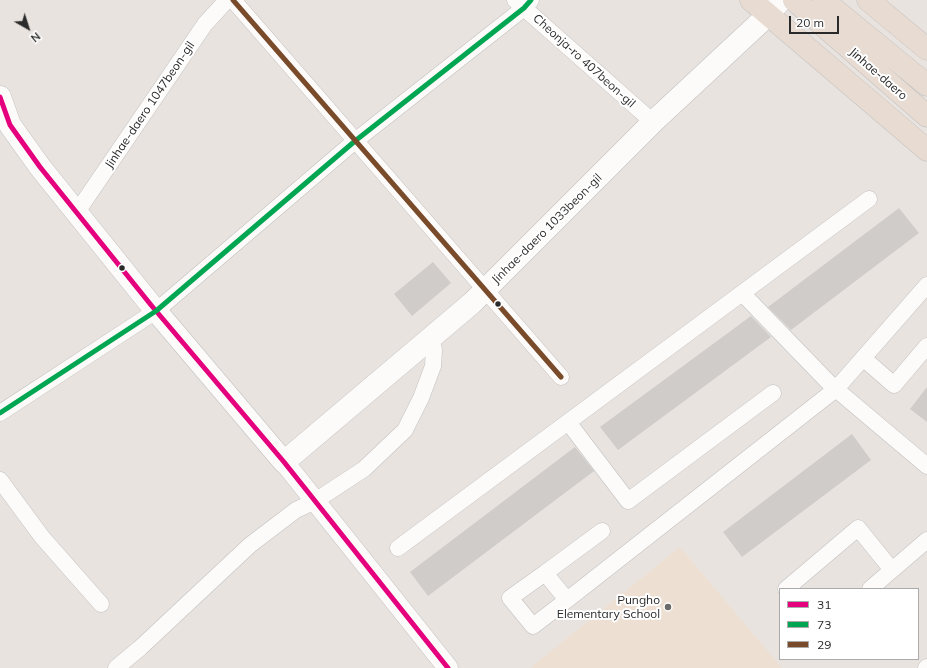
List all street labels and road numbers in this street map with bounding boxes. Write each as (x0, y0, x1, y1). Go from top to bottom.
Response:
street label: Cheonja-ro 407beon-gil (530, 11, 638, 111)
street label: Jinhae-daero 1047beon-gil (102, 39, 198, 171)
street label: Jinhae-daero (846, 45, 910, 103)
street label: Jinhae-daero 1033beon-gil (489, 171, 605, 287)

